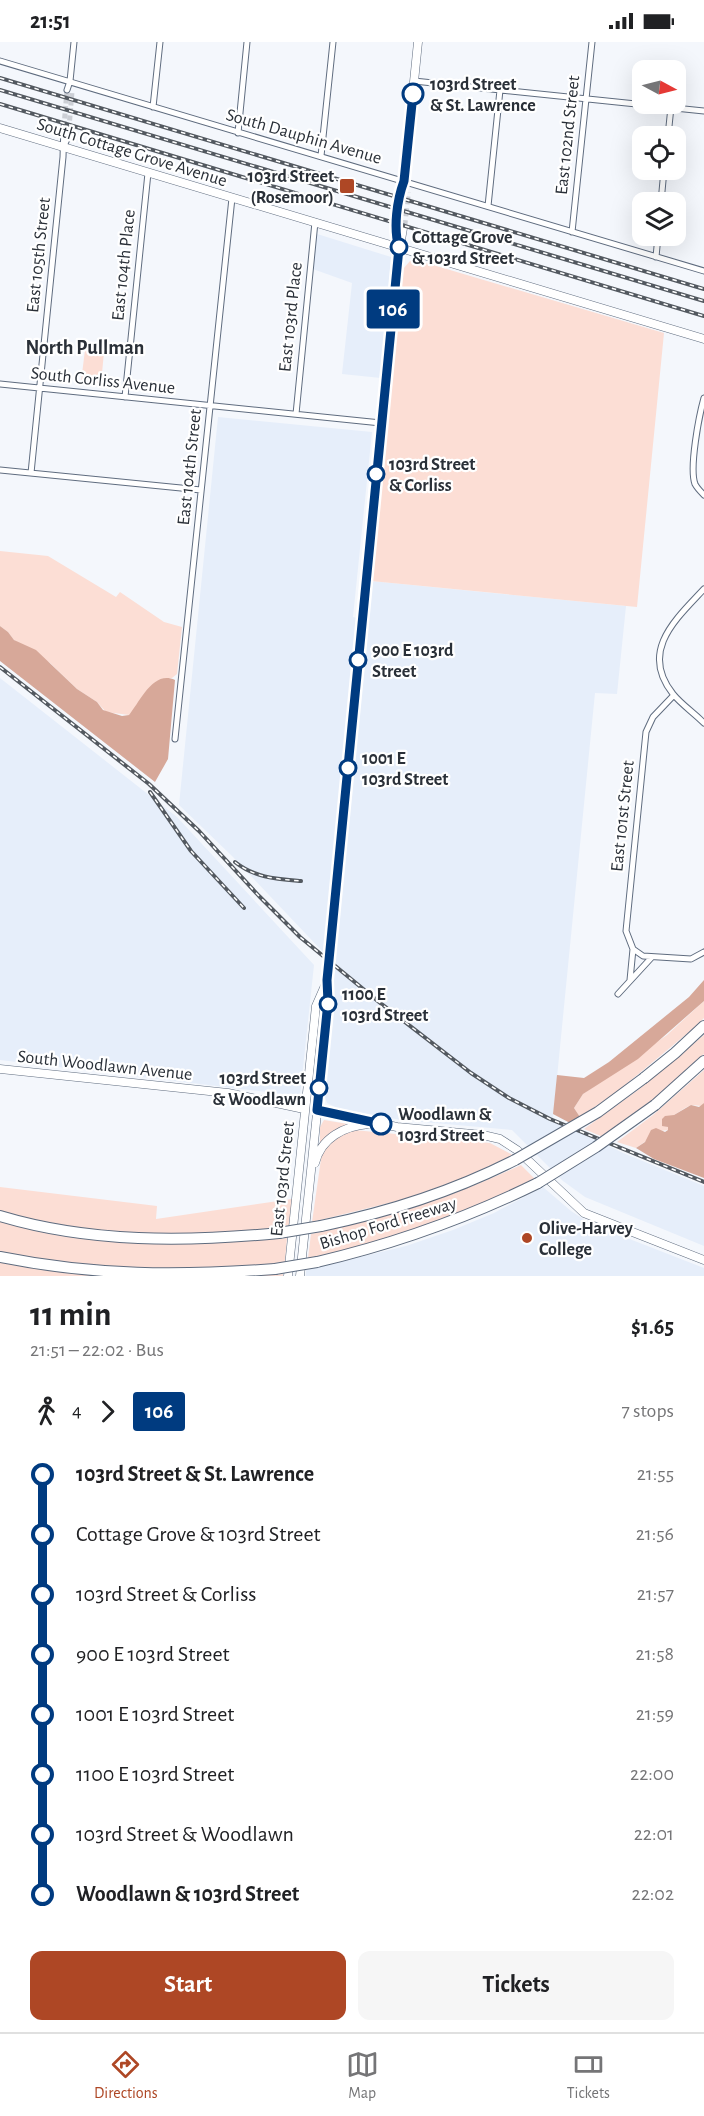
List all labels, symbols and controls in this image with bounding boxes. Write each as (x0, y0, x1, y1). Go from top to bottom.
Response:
text: 21:51 (30, 10, 71, 32)
north arrow (632, 60, 686, 114)
map controls (632, 60, 686, 246)
street label: East 102nd Street (553, 74, 583, 196)
place label: 103rd Street & St. Lawrence (430, 76, 536, 115)
marker: 103rd Street & St. Lawrence (402, 83, 424, 105)
street label: South Dauphin Avenue (224, 106, 384, 168)
street label: South Cottage Grove Avenue (34, 115, 229, 190)
button: locate (632, 126, 686, 180)
place label: 103rd Street (Rosemoor) (248, 168, 334, 207)
marker: 103rd Street (Rosemoor) (338, 177, 356, 195)
button: layers (632, 192, 686, 246)
street label: East 105th Street (24, 196, 54, 314)
street label: East 104th Place (109, 209, 139, 322)
place label: Cottage Grove & 103rd Street (412, 229, 514, 268)
marker: Cottage Grove & 103rd Street (390, 238, 408, 256)
street label: East 103rd Place (276, 261, 306, 373)
line badge: 106 (358, 290, 428, 328)
text: 106 (379, 299, 407, 320)
district label: North Pullman (26, 338, 144, 358)
street label: South Corliss Avenue (30, 364, 176, 398)
street label: East 104th Street (175, 408, 205, 526)
place label: 103rd Street & Corliss (389, 456, 475, 495)
marker: 103rd Street & Corliss (367, 465, 385, 483)
place label: 900 E 103rd Street (372, 642, 454, 681)
marker: 900 E 103rd Street (349, 651, 367, 669)
place label: 1001 E 103rd Street (362, 750, 448, 789)
marker: 1001 E 103rd Street (339, 759, 357, 777)
street label: East 101st Street (608, 759, 638, 873)
place label: 1100 E 103rd Street (342, 986, 428, 1025)
marker: 1100 E 103rd Street (319, 995, 337, 1013)
street label: South Woodlawn Avenue (16, 1048, 193, 1084)
place label: 103rd Street & Woodlawn (212, 1070, 306, 1109)
marker: 103rd Street & Woodlawn (310, 1079, 328, 1097)
place label: Woodlawn & 103rd Street (398, 1106, 492, 1145)
marker: Woodlawn & 103rd Street (370, 1113, 392, 1135)
street label: East 103rd Street (268, 1120, 298, 1238)
street label: Bishop Ford Freeway (318, 1194, 459, 1253)
place label: Olive-Harvey College (539, 1220, 634, 1259)
marker: Olive-Harvey College (520, 1231, 534, 1245)
text: 11 min (30, 1299, 111, 1332)
text: $1.65 (631, 1316, 674, 1338)
text: 21:51 – 22:02 · Bus (30, 1340, 164, 1360)
icon: walk (30, 1395, 63, 1428)
icon: forward (91, 1395, 124, 1428)
text: 4 (72, 1401, 82, 1421)
text: 106 (145, 1401, 173, 1422)
text: 7 stops (621, 1401, 674, 1421)
text: 103rd Street & St. Lawrence (76, 1463, 314, 1485)
text: 21:55 (637, 1464, 674, 1484)
text: Cottage Grove & 103rd Street (76, 1523, 321, 1545)
text: 21:56 (636, 1524, 674, 1544)
text: 103rd Street & Corliss (76, 1583, 256, 1605)
text: 21:57 (637, 1584, 674, 1604)
text: 900 E 103rd Street (76, 1643, 230, 1665)
text: 21:58 (636, 1644, 674, 1664)
text: 1001 E 103rd Street (76, 1703, 234, 1725)
text: 21:59 (636, 1704, 674, 1724)
text: 1100 E 103rd Street (76, 1763, 234, 1785)
text: 22:00 (630, 1764, 674, 1784)
text: 103rd Street & Woodlawn (76, 1823, 294, 1845)
text: 22:01 (634, 1824, 674, 1844)
text: Woodlawn & 103rd Street (76, 1883, 299, 1905)
text: 22:02 (632, 1884, 674, 1904)
button: Start (30, 1951, 346, 2020)
button: Tickets (358, 1951, 674, 2020)
tab: Directions (94, 2048, 158, 2103)
tab: Map (346, 2048, 379, 2103)
tab: Tickets (567, 2048, 610, 2103)

